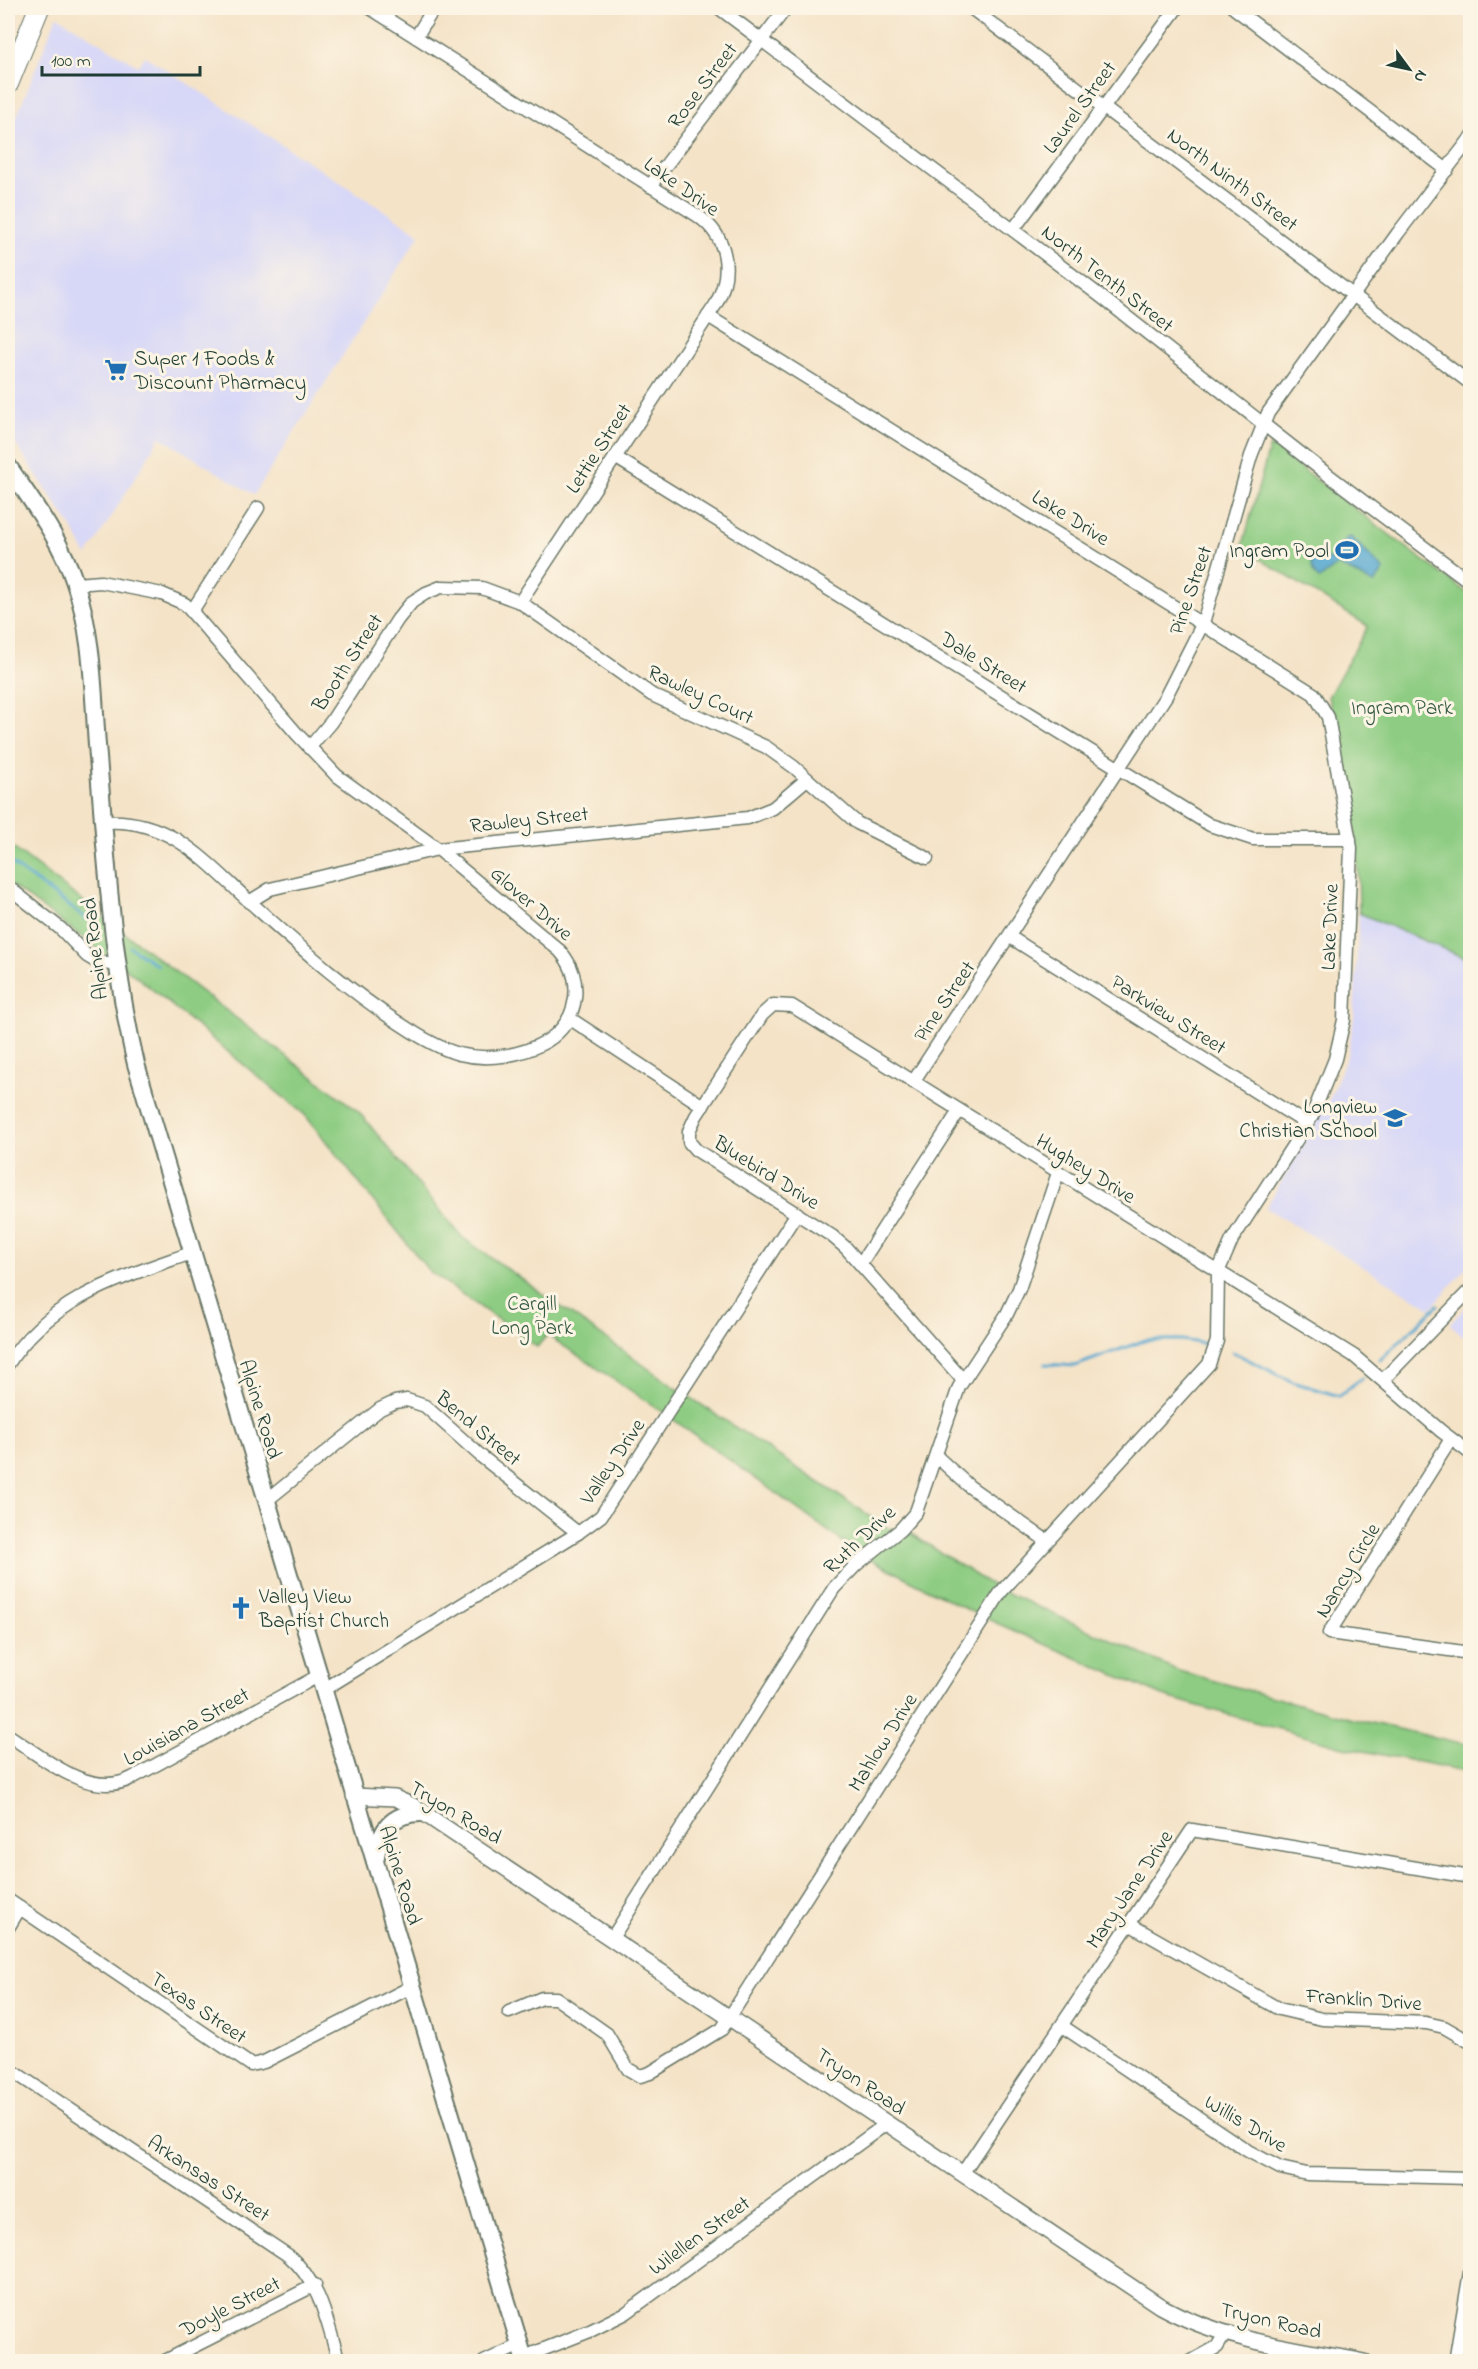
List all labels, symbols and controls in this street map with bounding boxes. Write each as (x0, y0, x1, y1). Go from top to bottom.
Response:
street label: Rose Street (661, 37, 746, 135)
scale bar (42, 39, 200, 77)
north arrow (1379, 39, 1439, 99)
text: 100 m (51, 49, 91, 75)
street label: Laurel Street (1037, 55, 1125, 161)
text: N (1407, 65, 1433, 87)
street label: North Ninth Street (1160, 121, 1304, 240)
street label: Lake Drive (637, 150, 725, 225)
street label: North Tenth Street (1034, 218, 1179, 341)
place label: Super 1 Foods & Discount Pharmacy (133, 345, 306, 401)
supermarket icon: Super 1 Foods & Discount Pharmacy (103, 357, 129, 383)
street label: Lettie Street (559, 398, 640, 500)
street label: Lake Drive (1025, 483, 1115, 555)
place label: Ingram Pool (1229, 537, 1329, 569)
sports icon: Ingram Pool (1334, 537, 1360, 563)
street label: Pine Street (1163, 542, 1221, 639)
street label: Booth Street (305, 608, 392, 719)
street label: Dale Street (933, 625, 1032, 702)
street label: Rawley Court (641, 658, 758, 735)
park label: Ingram Park (1351, 694, 1454, 726)
street label: Rawley Street (468, 800, 590, 844)
street label: Glover Drive (483, 860, 579, 949)
street label: Lake Drive (1314, 883, 1348, 971)
street label: Alpine Road (75, 896, 117, 1001)
street label: Pine Street (907, 955, 984, 1049)
street label: Parkview Street (1104, 968, 1232, 1063)
place label: Longview Christian School (1239, 1093, 1377, 1147)
school or university icon: Longview Christian School (1382, 1105, 1408, 1131)
street label: Hughey Drive (1028, 1127, 1141, 1214)
street label: Bluebird Drive (706, 1129, 825, 1219)
park label: Cargill Long Park (491, 1290, 574, 1346)
street label: Alpine Road (230, 1356, 288, 1463)
street label: Bend Street (428, 1384, 527, 1474)
street label: Valley Drive (573, 1412, 656, 1513)
street label: Ruth Drive (817, 1499, 904, 1582)
street label: Nancy Circle (1309, 1517, 1391, 1625)
place label: Valley View Baptist Church (258, 1583, 389, 1637)
church icon: Valley View Baptist Church (228, 1595, 254, 1621)
street label: Louisiana Street (118, 1681, 256, 1775)
street label: Mahlow Drive (841, 1687, 926, 1798)
street label: Tryon Road (402, 1774, 507, 1855)
street label: Alpine Road (370, 1822, 428, 1929)
street label: Mary Jane Drive (1080, 1824, 1184, 1957)
street label: Texas Street (143, 1965, 252, 2052)
street label: Franklin Drive (1304, 1982, 1423, 2020)
street label: Tryon Road (808, 2041, 911, 2126)
street label: Willis Drive (1198, 2088, 1293, 2161)
street label: Arkansas Street (141, 2129, 275, 2231)
street label: Wilellen Street (643, 2190, 757, 2284)
street label: Doyle Street (175, 2270, 287, 2348)
street label: Tryon Road (1217, 2296, 1324, 2350)

